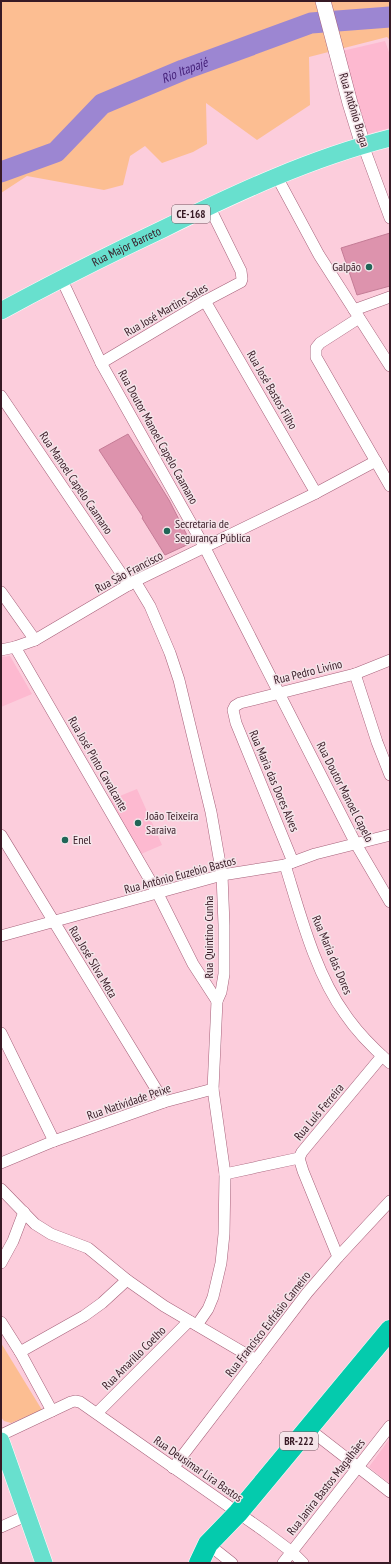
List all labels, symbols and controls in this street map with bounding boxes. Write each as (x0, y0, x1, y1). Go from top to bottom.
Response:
water label: Rio Itapajé (159, 53, 211, 87)
street label: Rua Antônio Braga (336, 71, 373, 149)
road number: CE-168 (172, 205, 210, 223)
street label: Rua Major Barreto (89, 223, 163, 269)
place label: Galpão (332, 259, 361, 274)
marker: Galpão (364, 262, 374, 272)
street label: Rua José Martins Sales (122, 280, 210, 339)
street label: Rua José Bastos Filho (244, 348, 301, 432)
street label: Rua Doutor Manoel Capelo Caamano (115, 367, 202, 507)
street label: Rua Manoel Capelo Caamano (37, 429, 116, 537)
place label: Secretaria de Segurança Pública (175, 516, 251, 545)
marker: Secretaria de Segurança Pública (162, 526, 172, 536)
street label: Rua São Francisco (92, 547, 165, 596)
street label: Rua Pedro Livino (272, 656, 344, 687)
street label: Rua José Pinto Cavalcante (65, 714, 132, 814)
street label: Rua Maria das Dores Alves (246, 728, 303, 834)
street label: Rua Doutor Manoel Capelo (314, 739, 377, 845)
place label: João Teixeira Saraiva (145, 808, 199, 837)
marker: João Teixeira Saraiva (133, 818, 143, 828)
place label: Enel (73, 832, 91, 847)
marker: Enel (60, 835, 70, 845)
street label: Rua Antônio Euzebio Bastos (122, 852, 237, 897)
street label: Rua Quintino Cunha (201, 895, 216, 978)
street label: Rua Maria das Dores (309, 913, 356, 997)
street label: Rua José Silva Mota (66, 923, 121, 1001)
street label: Rua Natividade Peixe (85, 1080, 173, 1123)
street label: Rua Luís Ferreira (290, 1080, 347, 1143)
street label: Rua Francisco Eufrásio Carneiro (222, 1268, 314, 1380)
street label: Rua Amarillo Coelho (99, 1323, 169, 1393)
street label: Rua Deusimar Lira Bastos (151, 1432, 246, 1505)
road number: BR-222 (280, 1432, 318, 1450)
street label: Rua Janira Bastos Magalhães (283, 1435, 368, 1538)

